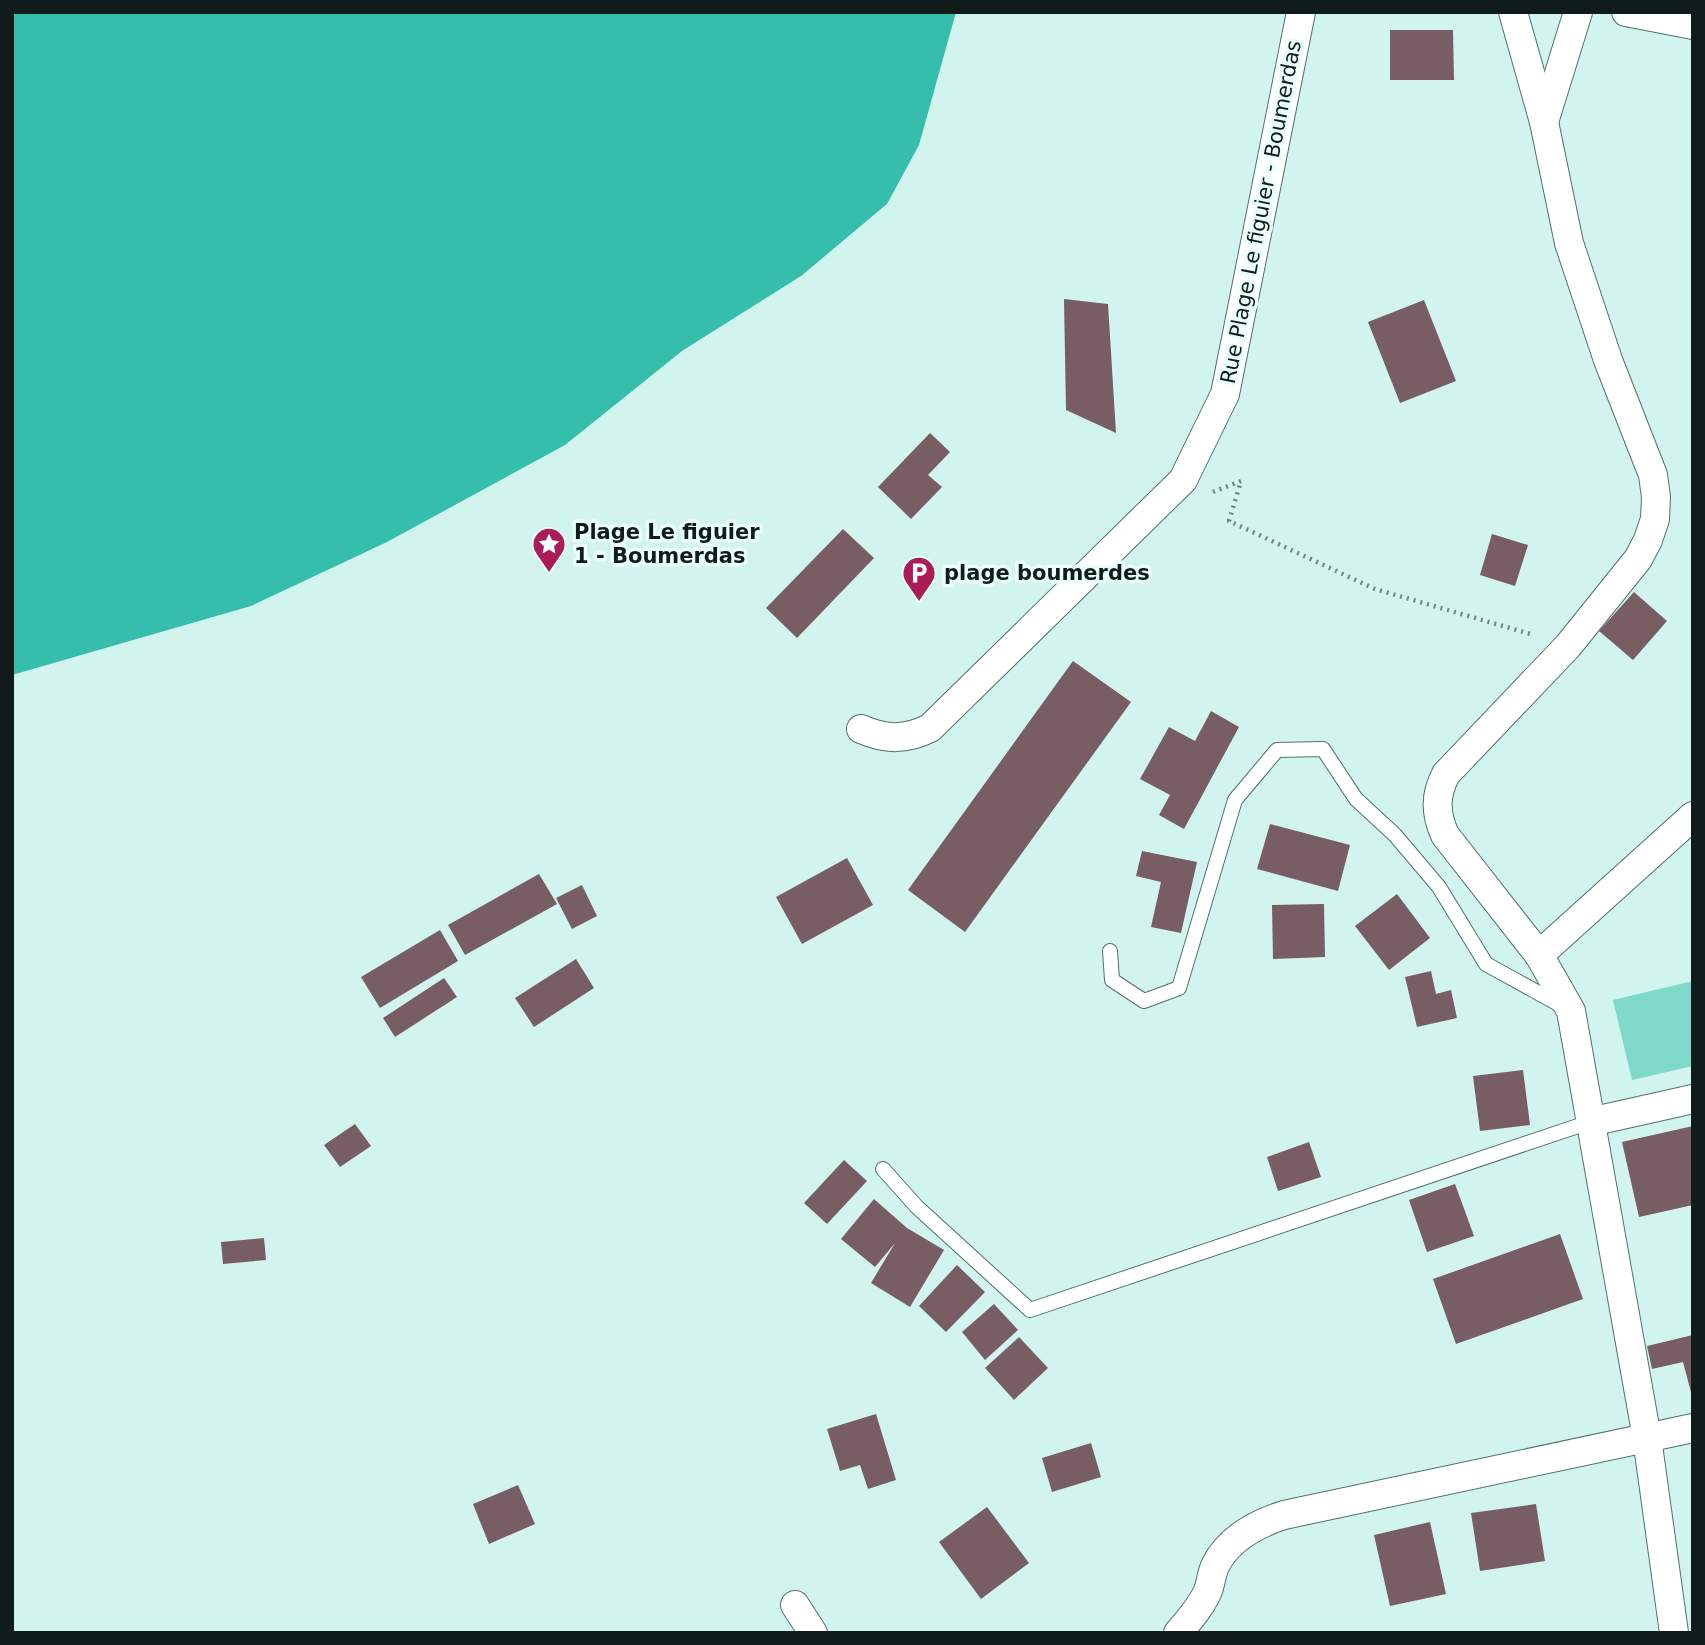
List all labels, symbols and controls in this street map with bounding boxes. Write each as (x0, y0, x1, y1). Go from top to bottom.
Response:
street label: Rue Plage Le figuier - Boumerdas (1216, 38, 1306, 386)
place label: Plage Le figuier 1 - Boumerdas (574, 520, 760, 568)
place icon: Plage Le figuier 1 - Boumerdas (530, 525, 568, 574)
parking icon: plage boumerdes (900, 554, 938, 603)
place label: plage boumerdes (944, 561, 1150, 585)

